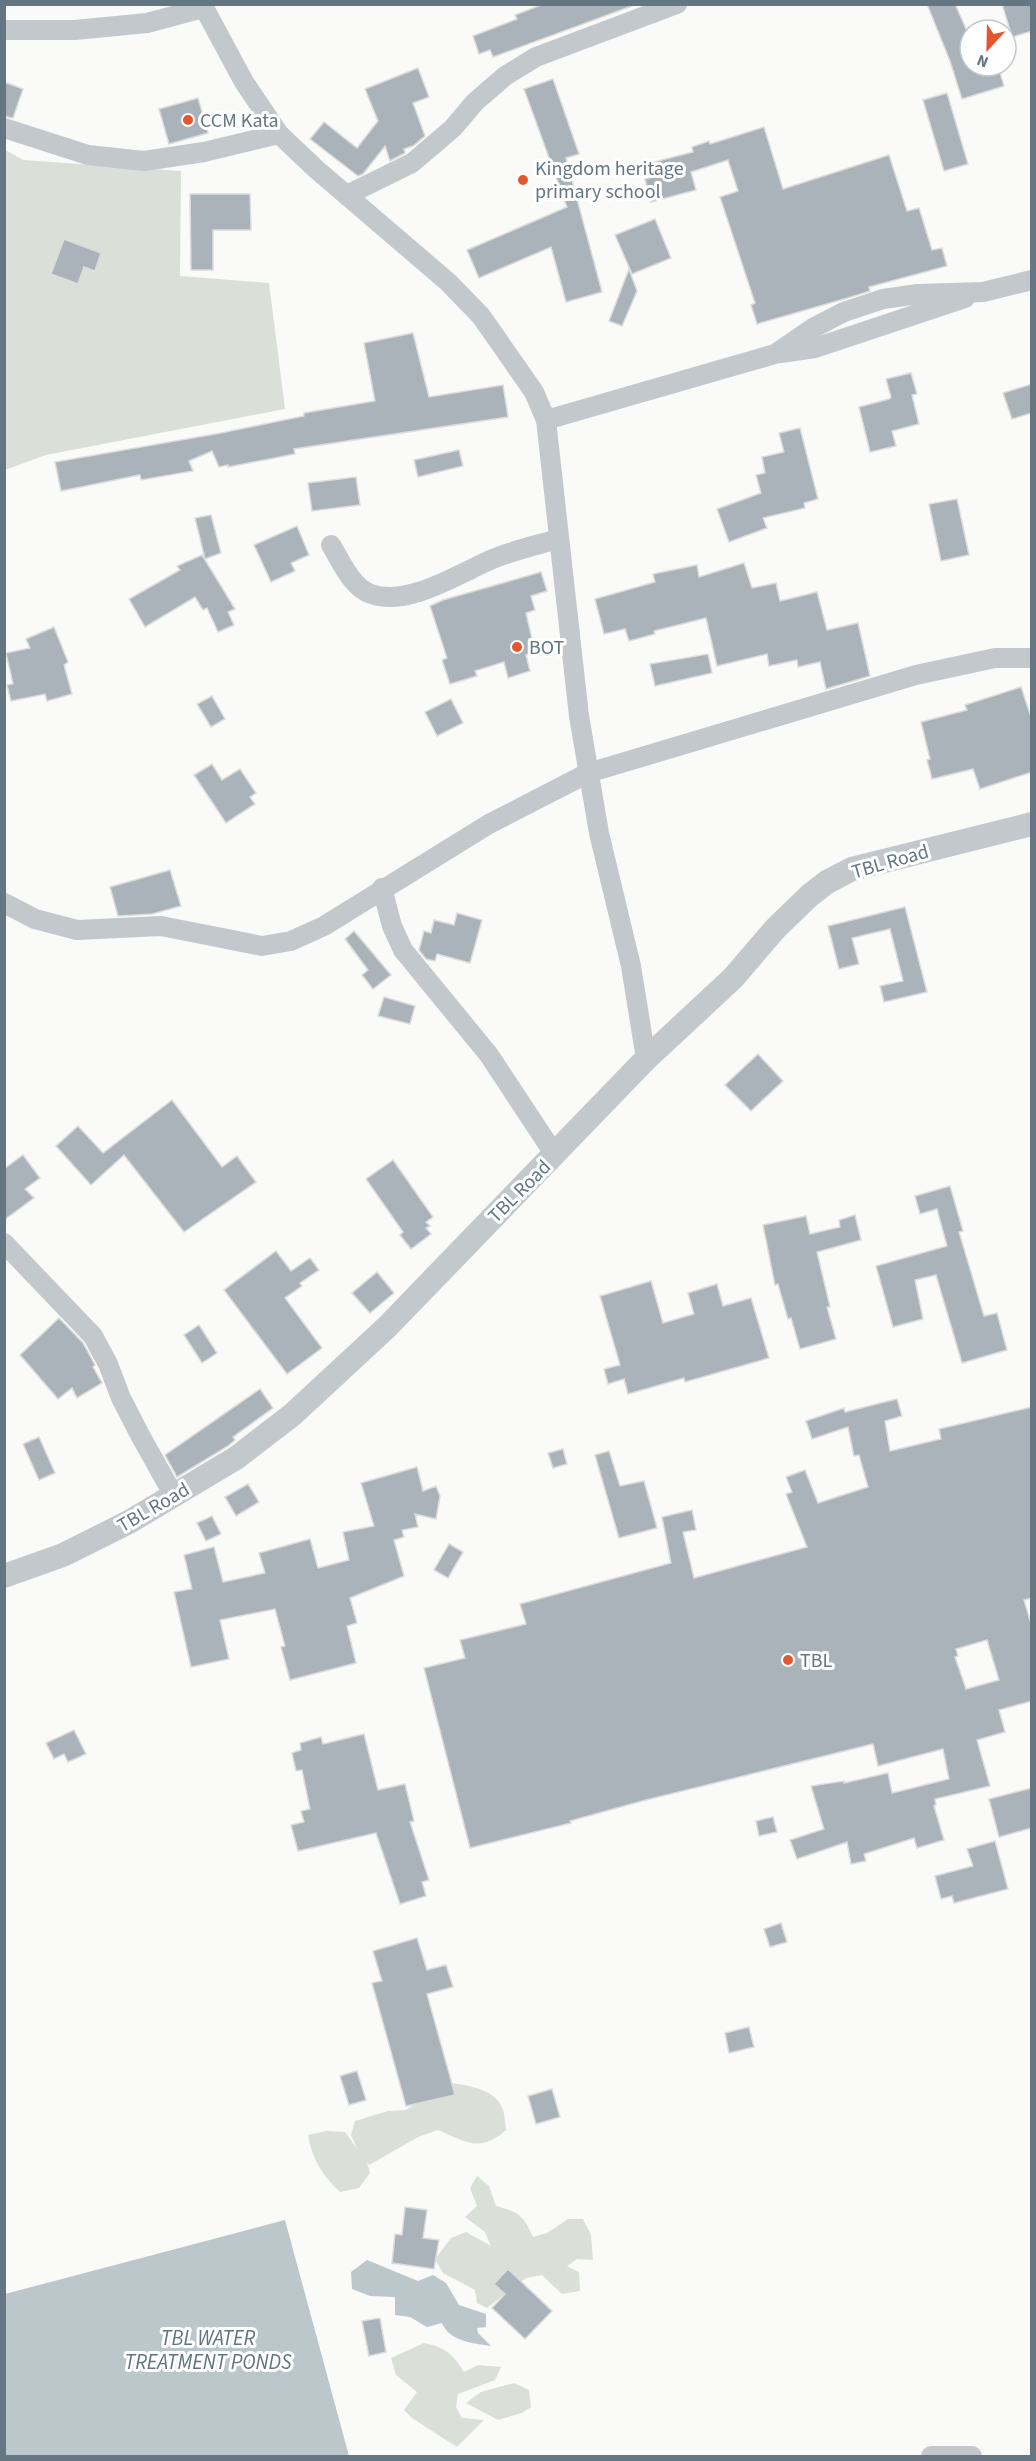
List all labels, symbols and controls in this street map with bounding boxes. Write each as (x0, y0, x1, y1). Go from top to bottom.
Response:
north arrow (958, 18, 1018, 78)
text: N (974, 49, 992, 73)
place label: CCM Kata (200, 107, 279, 135)
marker: CCM Kata (181, 113, 195, 127)
place label: Kingdom heritage primary school (535, 155, 684, 206)
marker: Kingdom heritage primary school (516, 173, 530, 187)
place label: BOT (529, 634, 565, 662)
marker: BOT (510, 640, 524, 654)
street label: TBL Road (848, 838, 932, 886)
street label: TBL Road (482, 1154, 558, 1230)
street label: TBL Road (112, 1476, 195, 1540)
place label: TBL (800, 1647, 832, 1675)
marker: TBL (781, 1653, 795, 1667)
water label: TBL WATER TREATMENT PONDS (124, 2323, 292, 2377)

